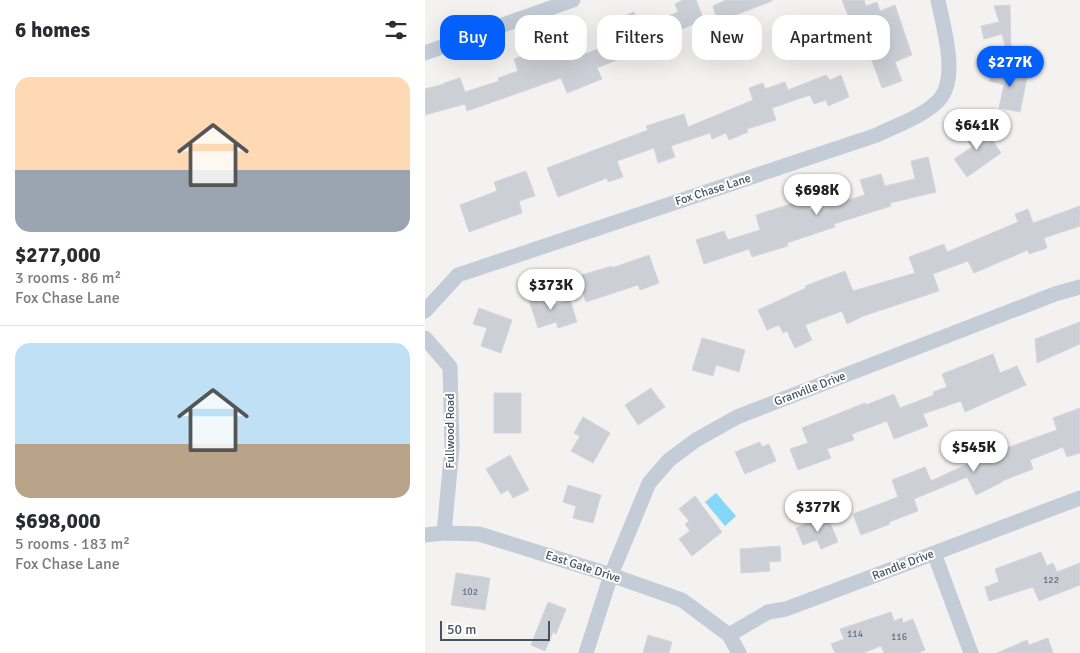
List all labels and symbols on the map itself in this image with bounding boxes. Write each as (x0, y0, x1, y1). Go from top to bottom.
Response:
pin: $277K (975, 46, 1045, 88)
pin: $641K (942, 108, 1012, 151)
street label: Fox Chase Lane (673, 171, 753, 209)
pin: $698K (782, 174, 852, 216)
pin: $373K (516, 268, 586, 311)
street label: Granville Drive (772, 368, 848, 410)
street label: Fullwood Road (443, 393, 458, 469)
pin: $545K (939, 430, 1009, 473)
pin: $377K (783, 490, 853, 533)
street label: Randle Drive (870, 546, 936, 584)
street label: East Gate Drive (544, 548, 622, 586)
house number: 122 (1043, 574, 1059, 586)
house number: 102 (462, 586, 478, 598)
scale bar (440, 618, 550, 641)
house number: 114 (847, 628, 864, 640)
house number: 116 (891, 631, 907, 643)

